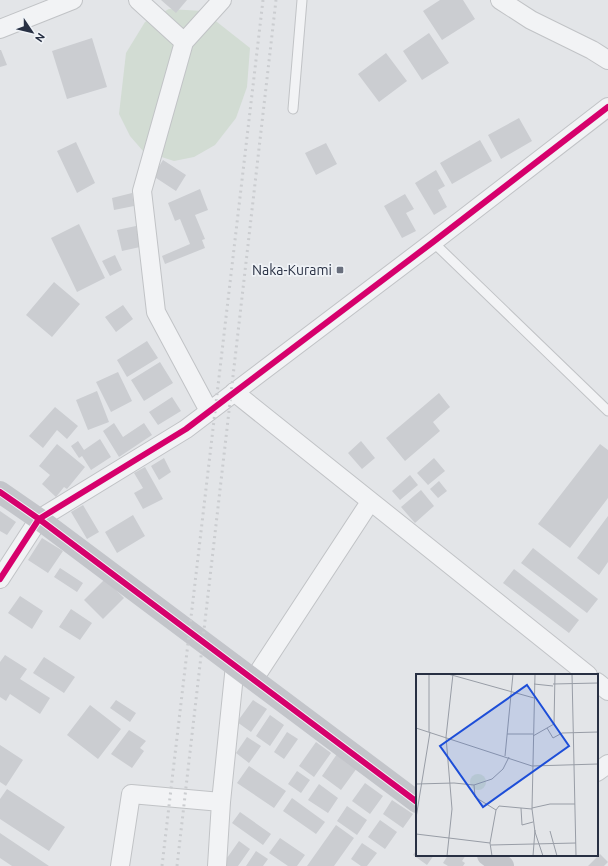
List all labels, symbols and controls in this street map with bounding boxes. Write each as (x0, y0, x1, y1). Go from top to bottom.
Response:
north arrow (12, 12, 52, 52)
text: N (33, 31, 47, 45)
place label: Naka-Kurami (252, 262, 332, 278)
marker: Naka-Kurami (335, 265, 345, 275)
inset map (416, 674, 598, 856)

